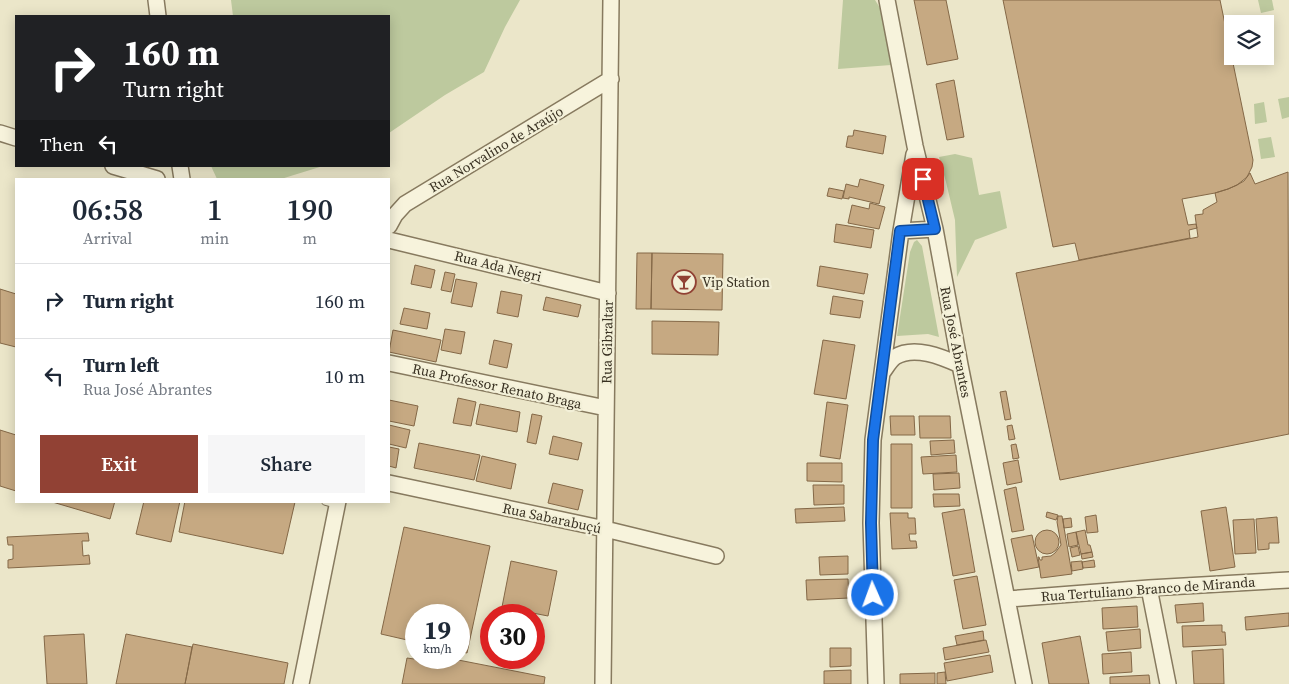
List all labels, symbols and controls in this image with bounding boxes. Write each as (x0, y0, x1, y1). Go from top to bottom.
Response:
map controls (1224, 15, 1274, 65)
button: layers (1224, 15, 1274, 65)
text: 160 m (123, 29, 219, 77)
icon: right (40, 35, 105, 100)
text: Turn right (123, 74, 224, 104)
street label: Rua Norvalino de Araújo (425, 101, 567, 197)
icon: left (94, 130, 122, 158)
text: Then (40, 131, 84, 157)
pin (902, 158, 944, 200)
icon: arrive (909, 165, 937, 193)
text: 06:58 (72, 189, 143, 230)
text: 1 (207, 189, 223, 230)
text: 190 (286, 189, 333, 230)
text: Arrival (83, 227, 132, 249)
text: min (200, 227, 229, 249)
text: m (302, 227, 317, 249)
street label: Rua Ada Negri (452, 245, 544, 287)
bar icon: Vip Station (671, 269, 697, 295)
place label: Vip Station (702, 272, 771, 292)
street label: Rua José Abrantes (935, 285, 977, 399)
icon: right (40, 287, 68, 315)
text: Turn right (83, 288, 174, 314)
text: 160 m (315, 288, 365, 314)
street label: Rua Gibraltar (596, 300, 618, 384)
text: Turn left (83, 352, 159, 378)
street label: Rua Professor Renato Braga (410, 358, 584, 414)
icon: left (40, 362, 68, 390)
text: 10 m (324, 363, 365, 389)
text: Rua José Abrantes (83, 378, 212, 400)
button: Exit (40, 435, 198, 493)
button: Share (208, 435, 365, 493)
street label: Rua Sabarabuçú (501, 498, 603, 538)
position arrow (846, 568, 898, 620)
street label: Rua Tertuliano Branco de Miranda (1040, 571, 1257, 606)
speed limit sign: 30 (480, 604, 545, 669)
text: 19 (424, 613, 451, 647)
text: km/h (423, 641, 452, 657)

